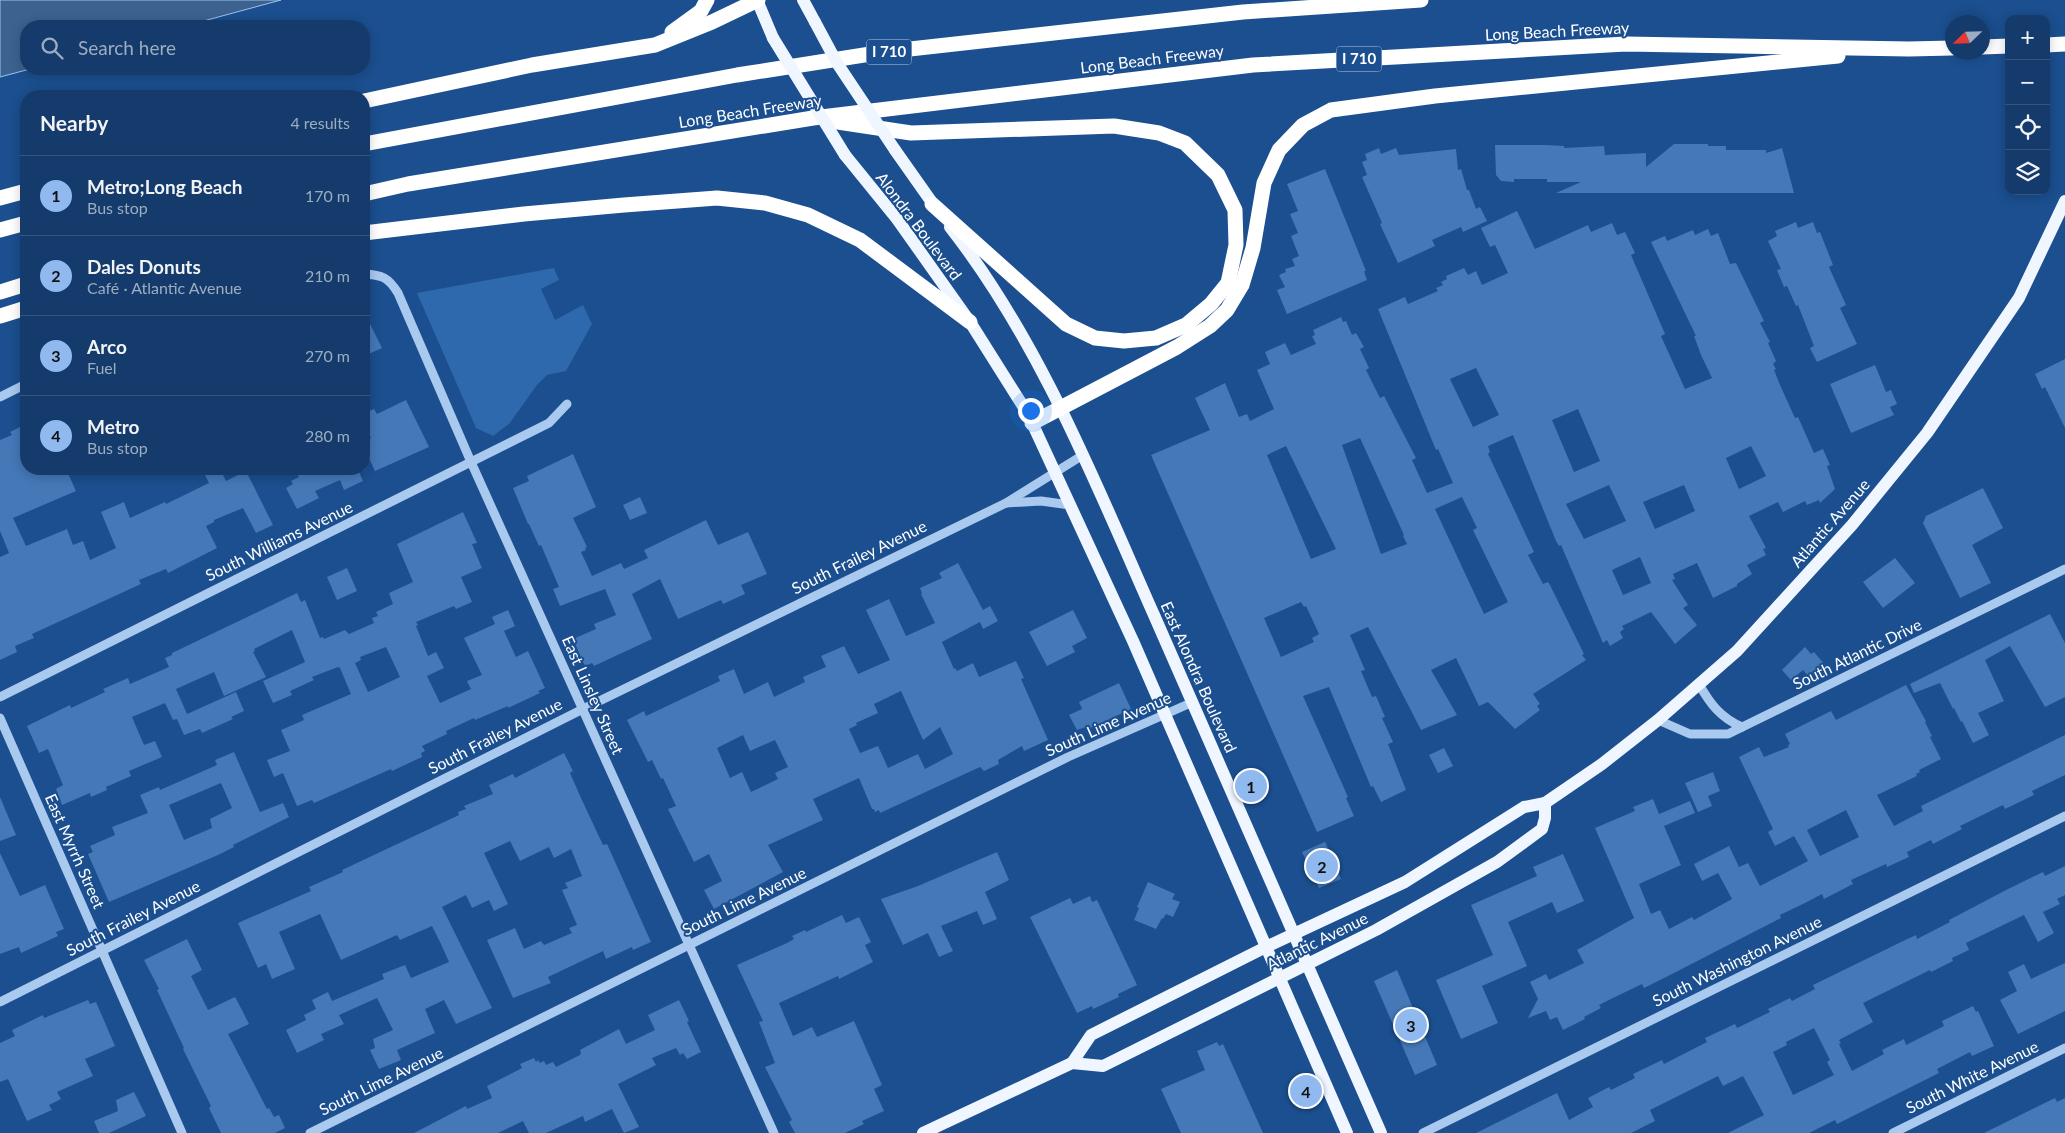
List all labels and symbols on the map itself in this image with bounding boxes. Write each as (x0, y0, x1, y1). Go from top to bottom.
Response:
north arrow (1945, 15, 1990, 60)
street label: Long Beach Freeway (1484, 17, 1630, 44)
road number: I 710 (866, 40, 912, 64)
street label: Long Beach Freeway (1079, 40, 1226, 77)
road number: I 710 (1336, 46, 1382, 72)
street label: Long Beach Freeway (677, 90, 823, 131)
street label: Alondra Boulevard (873, 168, 966, 283)
your location (1018, 398, 1044, 424)
street label: Atlantic Avenue (1786, 475, 1873, 571)
street label: South Williams Avenue (202, 497, 356, 584)
street label: South Frailey Avenue (788, 516, 929, 597)
street label: East Alondra Boulevard (1158, 598, 1241, 755)
street label: South Atlantic Drive (1789, 614, 1924, 693)
street label: East Linsley Street (559, 633, 628, 757)
street label: South Lime Avenue (1042, 687, 1174, 760)
street label: South Frailey Avenue (425, 694, 565, 778)
pin: 1 (1235, 767, 1267, 805)
street label: East Myrrh Street (42, 790, 109, 911)
pin: 2 (1306, 847, 1338, 885)
street label: South Lime Avenue (679, 862, 809, 939)
street label: South Frailey Avenue (63, 876, 203, 960)
street label: Atlantic Avenue (1263, 908, 1371, 973)
street label: South Washington Avenue (1649, 911, 1825, 1010)
pin: 3 (1395, 1006, 1427, 1044)
street label: South White Avenue (1902, 1036, 2041, 1117)
street label: South Lime Avenue (316, 1042, 446, 1119)
pin: 4 (1290, 1072, 1322, 1110)

